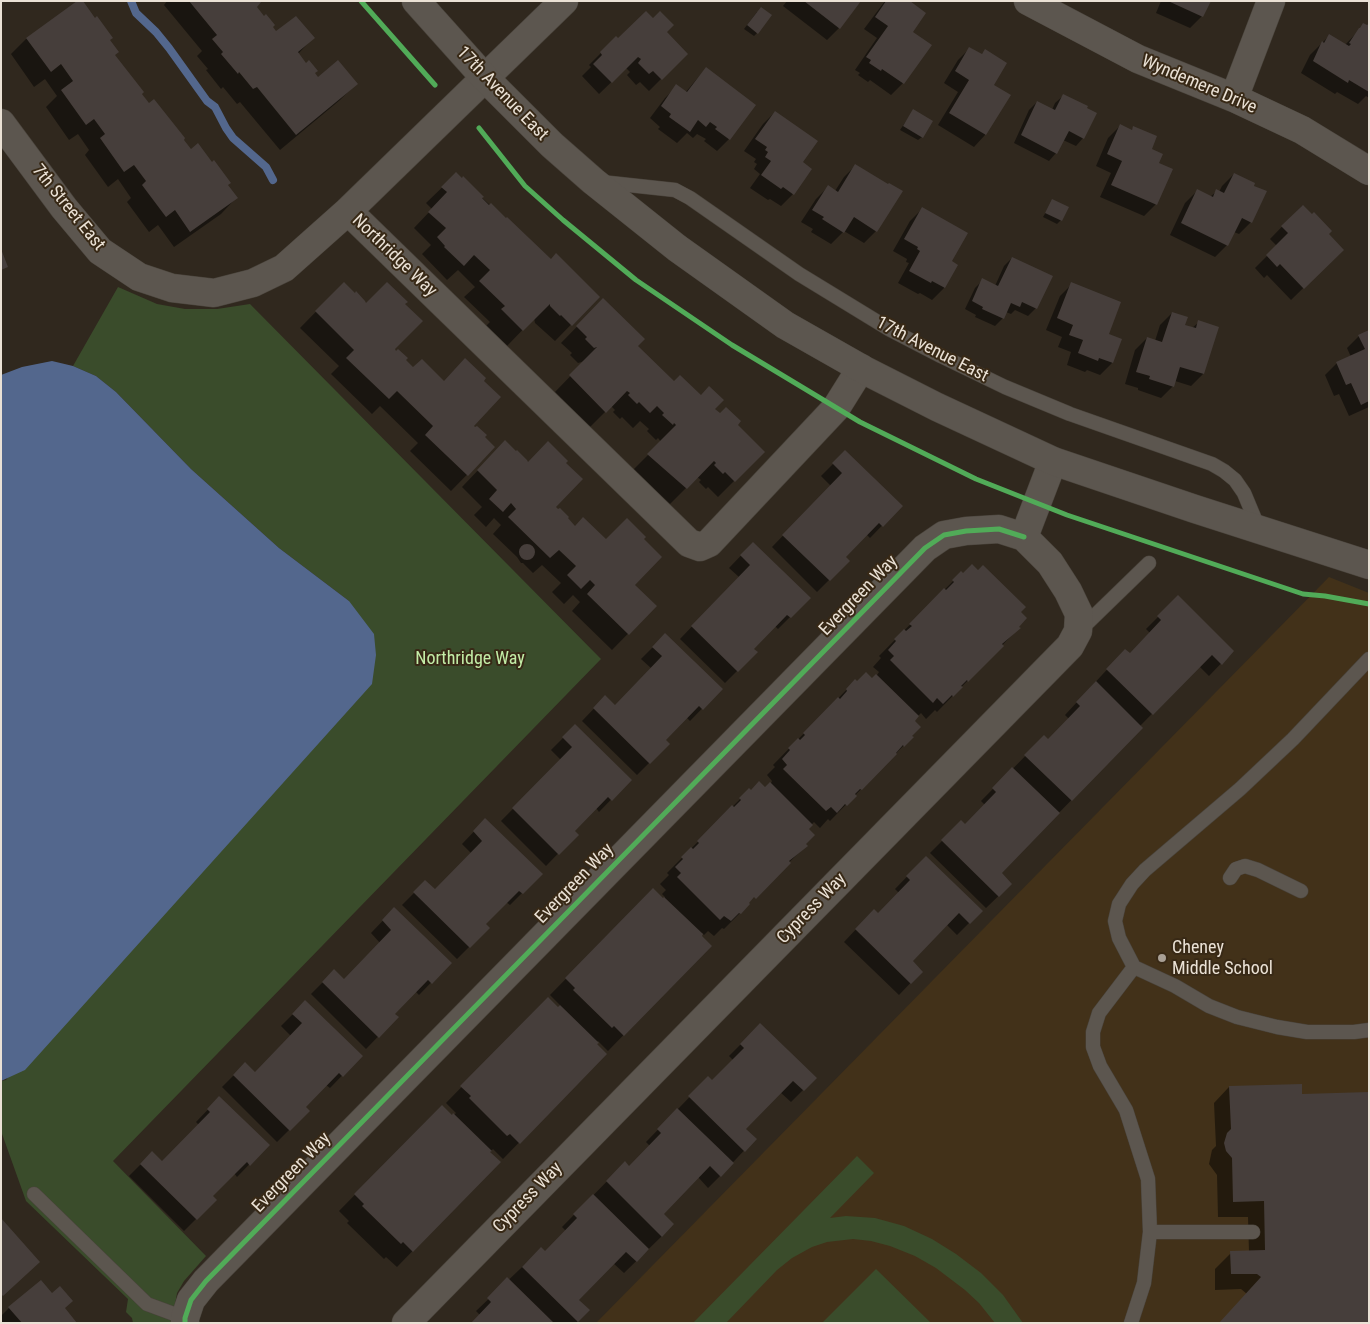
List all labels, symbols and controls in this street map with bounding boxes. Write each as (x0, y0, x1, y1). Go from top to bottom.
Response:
street label: 17th Avenue East (452, 42, 552, 146)
street label: Wyndemere Drive (1138, 51, 1260, 119)
street label: 7th Street East (27, 161, 109, 255)
street label: Northridge Way (347, 210, 441, 302)
street label: 17th Avenue East (872, 312, 992, 388)
street label: Evergreen Way (815, 551, 903, 641)
park label: Northridge Way (415, 648, 525, 670)
street label: Evergreen Way (531, 839, 619, 929)
street label: Cypress Way (773, 869, 851, 949)
place label: Cheney Middle School (1172, 937, 1273, 980)
marker: Cheney Middle School (1156, 952, 1168, 964)
street label: Evergreen Way (248, 1128, 336, 1218)
street label: Cypress Way (489, 1158, 567, 1238)

